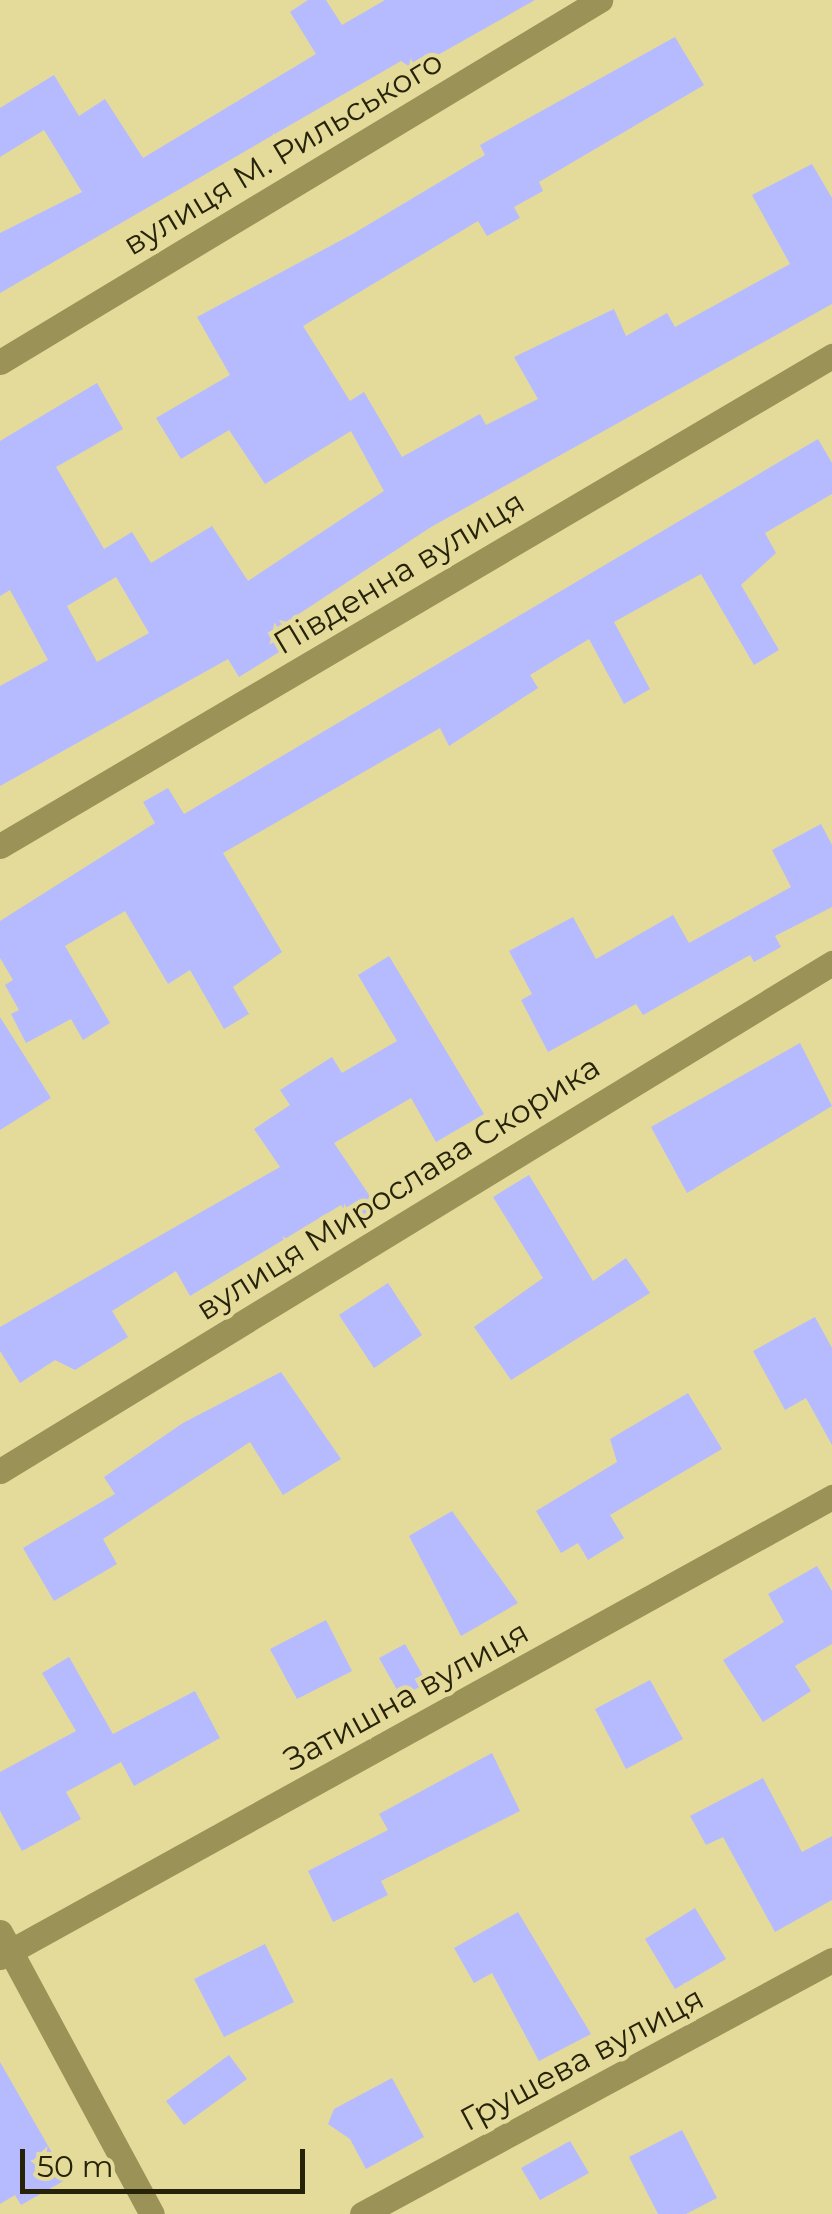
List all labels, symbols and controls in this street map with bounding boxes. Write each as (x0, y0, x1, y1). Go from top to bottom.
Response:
street label: вулиця М. Рильського (116, 42, 450, 264)
street label: Південна вулиця (267, 483, 531, 663)
street label: вулиця Мирослава Скорика (189, 1048, 607, 1328)
street label: Затишна вулиця (277, 1613, 535, 1779)
street label: Грушева вулиця (454, 1979, 710, 2139)
scale bar (25, 2129, 310, 2191)
text: 50 m (37, 2148, 114, 2185)

